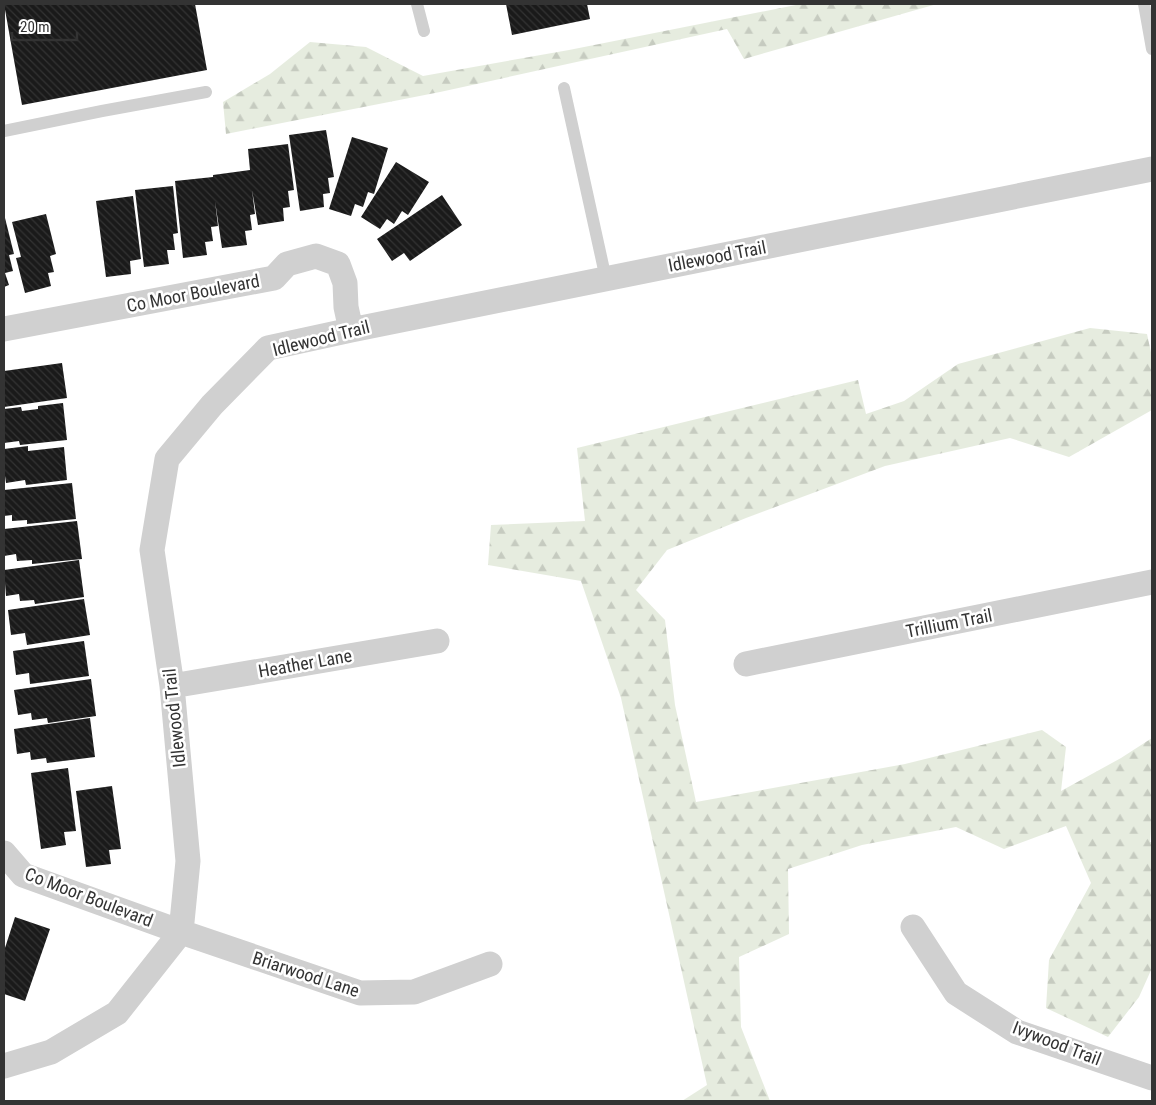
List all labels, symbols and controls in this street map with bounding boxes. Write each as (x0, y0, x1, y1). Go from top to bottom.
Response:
scale bar (12, 10, 78, 42)
text: 20 m (20, 18, 50, 36)
street label: Idlewood Trail (666, 236, 768, 276)
street label: Co Moor Boulevard (125, 270, 261, 316)
street label: Idlewood Trail (270, 316, 372, 360)
street label: Trillium Trail (904, 604, 994, 642)
street label: Heather Lane (257, 644, 353, 682)
street label: Idlewood Trail (158, 668, 190, 768)
street label: Co Moor Boulevard (22, 863, 156, 931)
street label: Briarwood Lane (250, 947, 362, 1001)
street label: Ivywood Trail (1010, 1017, 1104, 1069)

